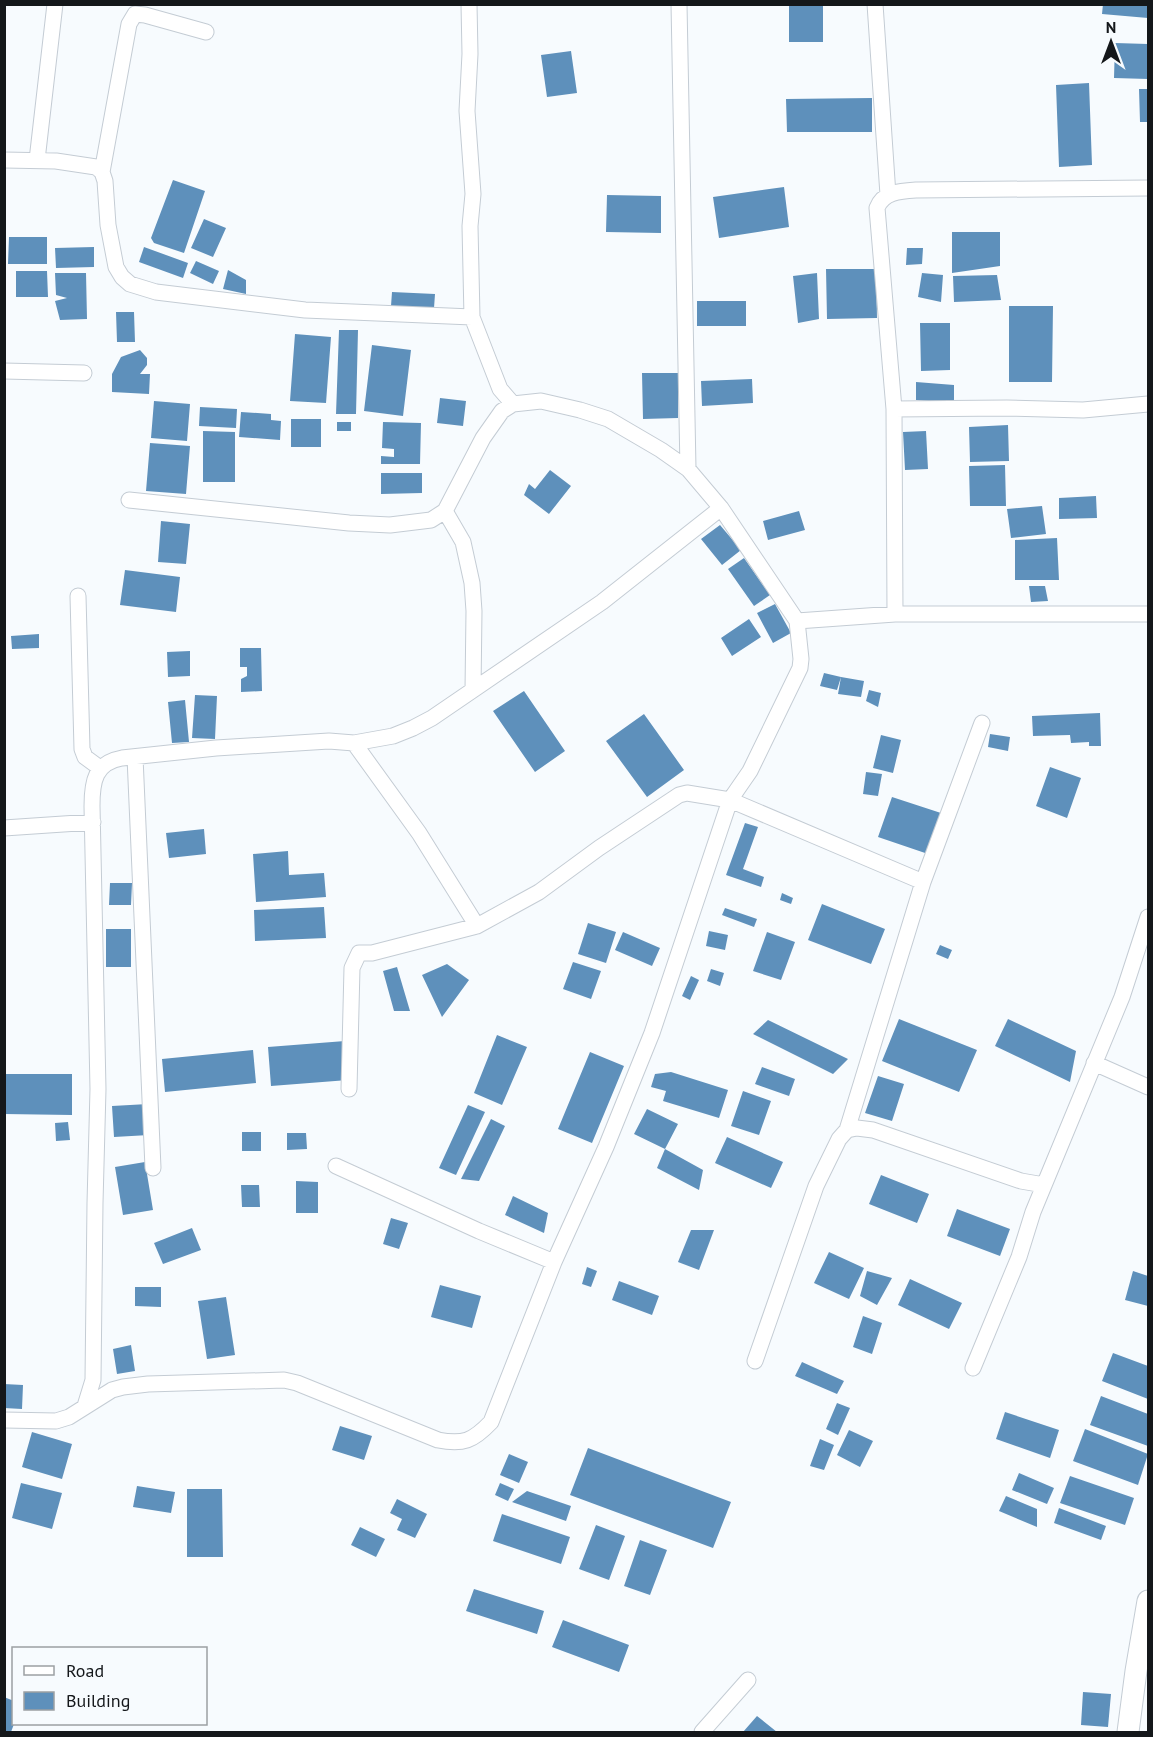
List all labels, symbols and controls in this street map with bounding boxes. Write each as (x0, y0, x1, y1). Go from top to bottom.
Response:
north arrow (1081, 12, 1141, 72)
text: N (1106, 17, 1116, 37)
legend (12, 1647, 207, 1725)
text: Road (66, 1659, 104, 1682)
text: Building (66, 1689, 130, 1712)

